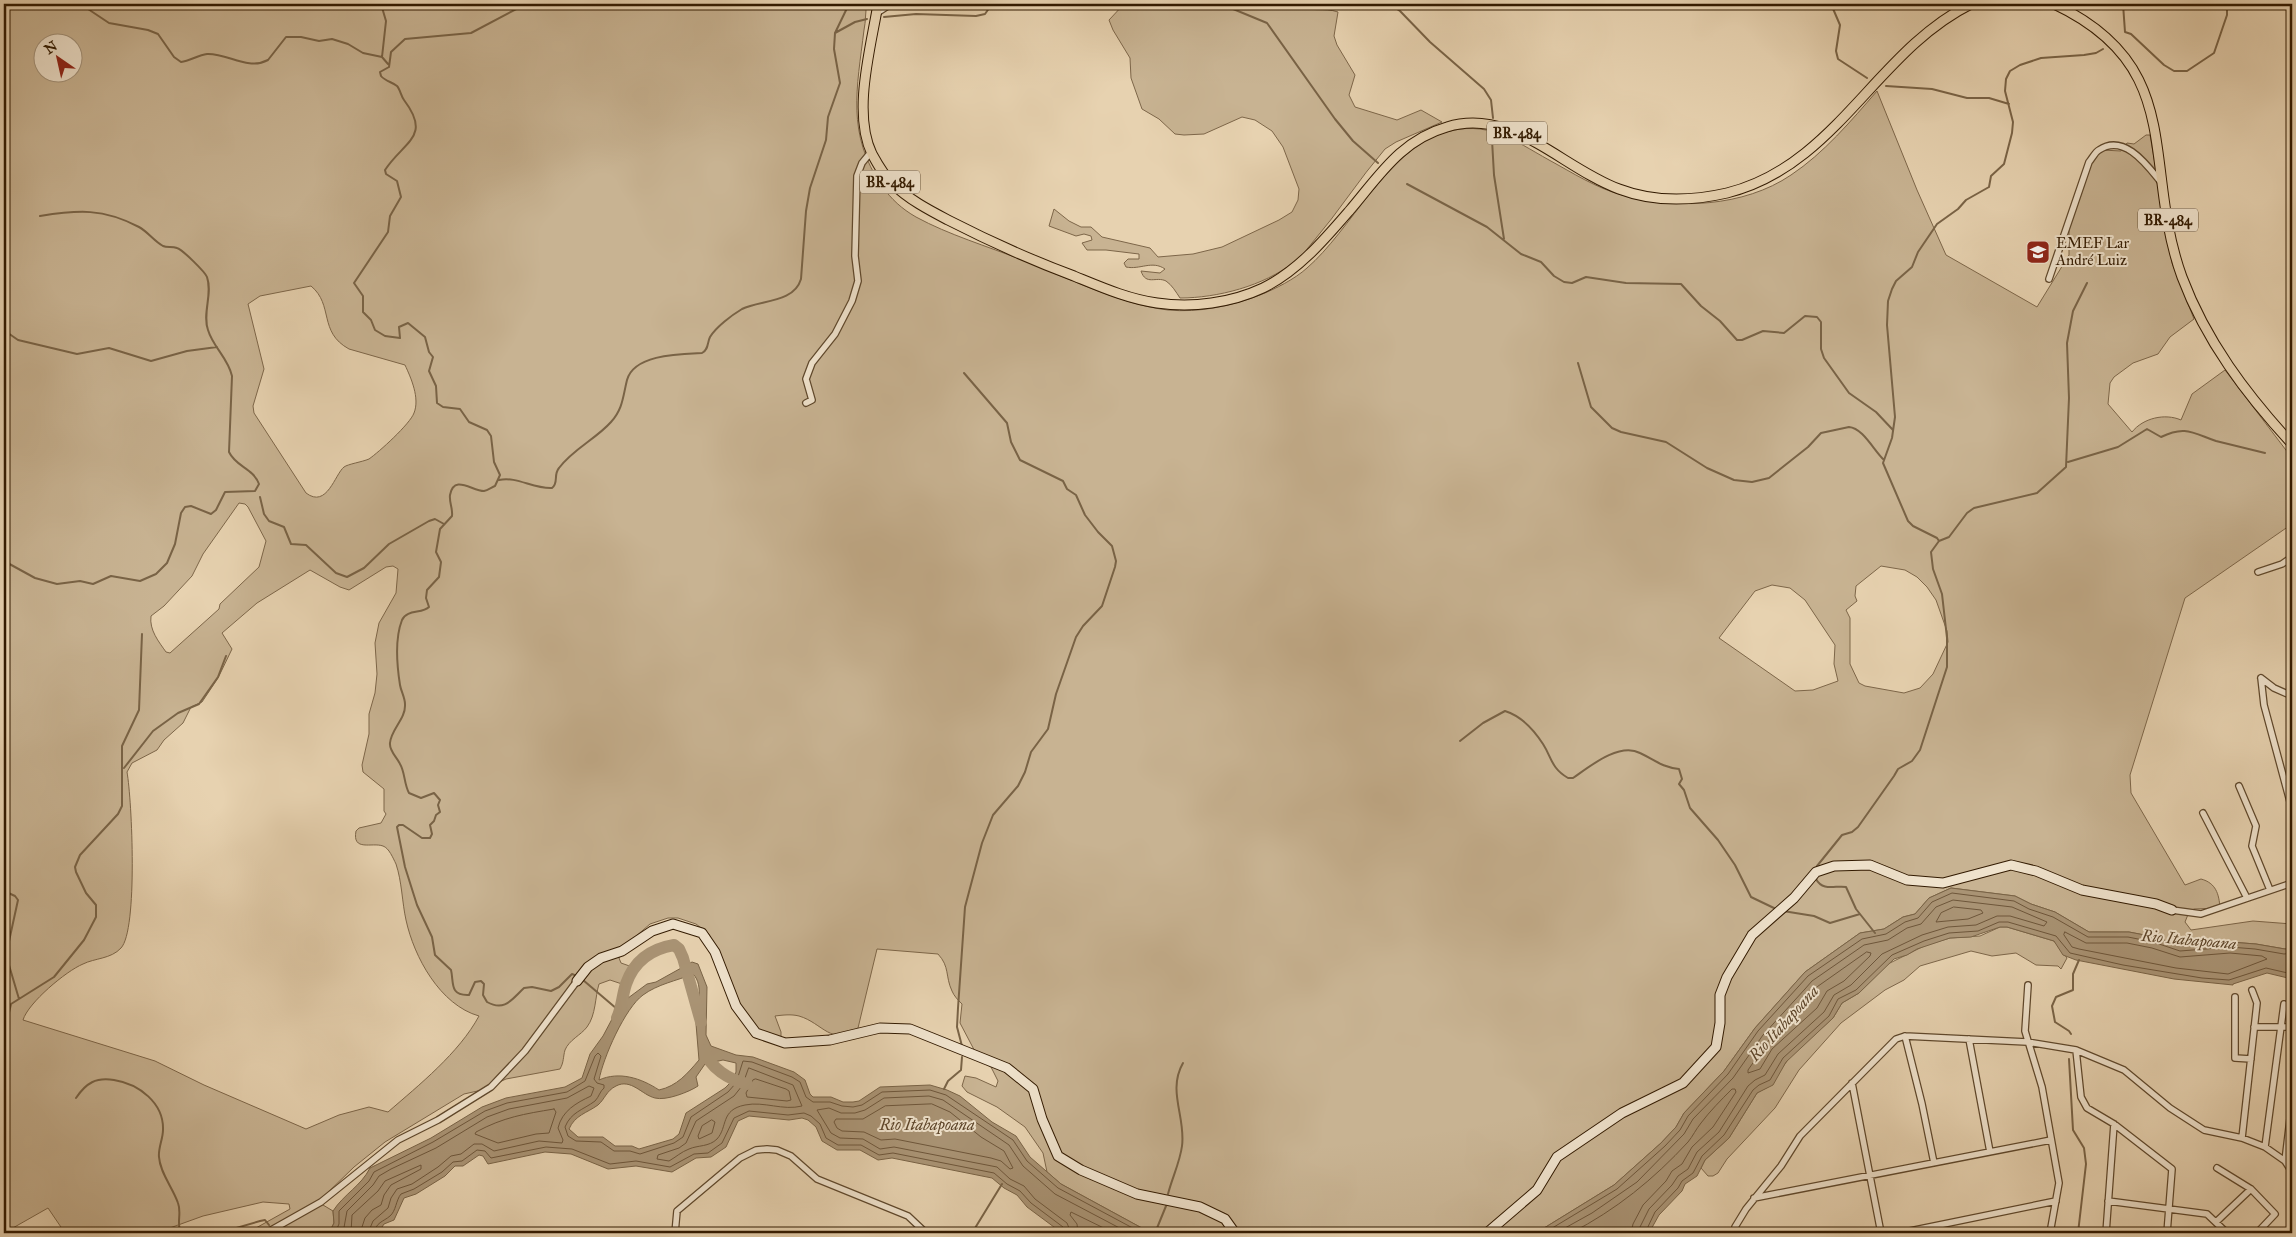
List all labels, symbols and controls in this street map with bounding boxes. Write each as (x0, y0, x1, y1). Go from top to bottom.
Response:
north arrow (32, 32, 82, 82)
text: N (41, 37, 61, 58)
road number: BR-484 (1487, 122, 1547, 144)
road number: BR-484 (860, 170, 920, 193)
road number: BR-484 (2138, 208, 2198, 232)
place label: EMEF Lar André Luiz (2055, 234, 2129, 269)
school or university icon: EMEF Lar André Luiz (2025, 239, 2051, 265)
water label: Rio Itabapoana (2140, 926, 2238, 954)
water label: Rio Itabapoana (1744, 981, 1823, 1066)
water label: Rio Itabapoana (878, 1115, 975, 1135)

